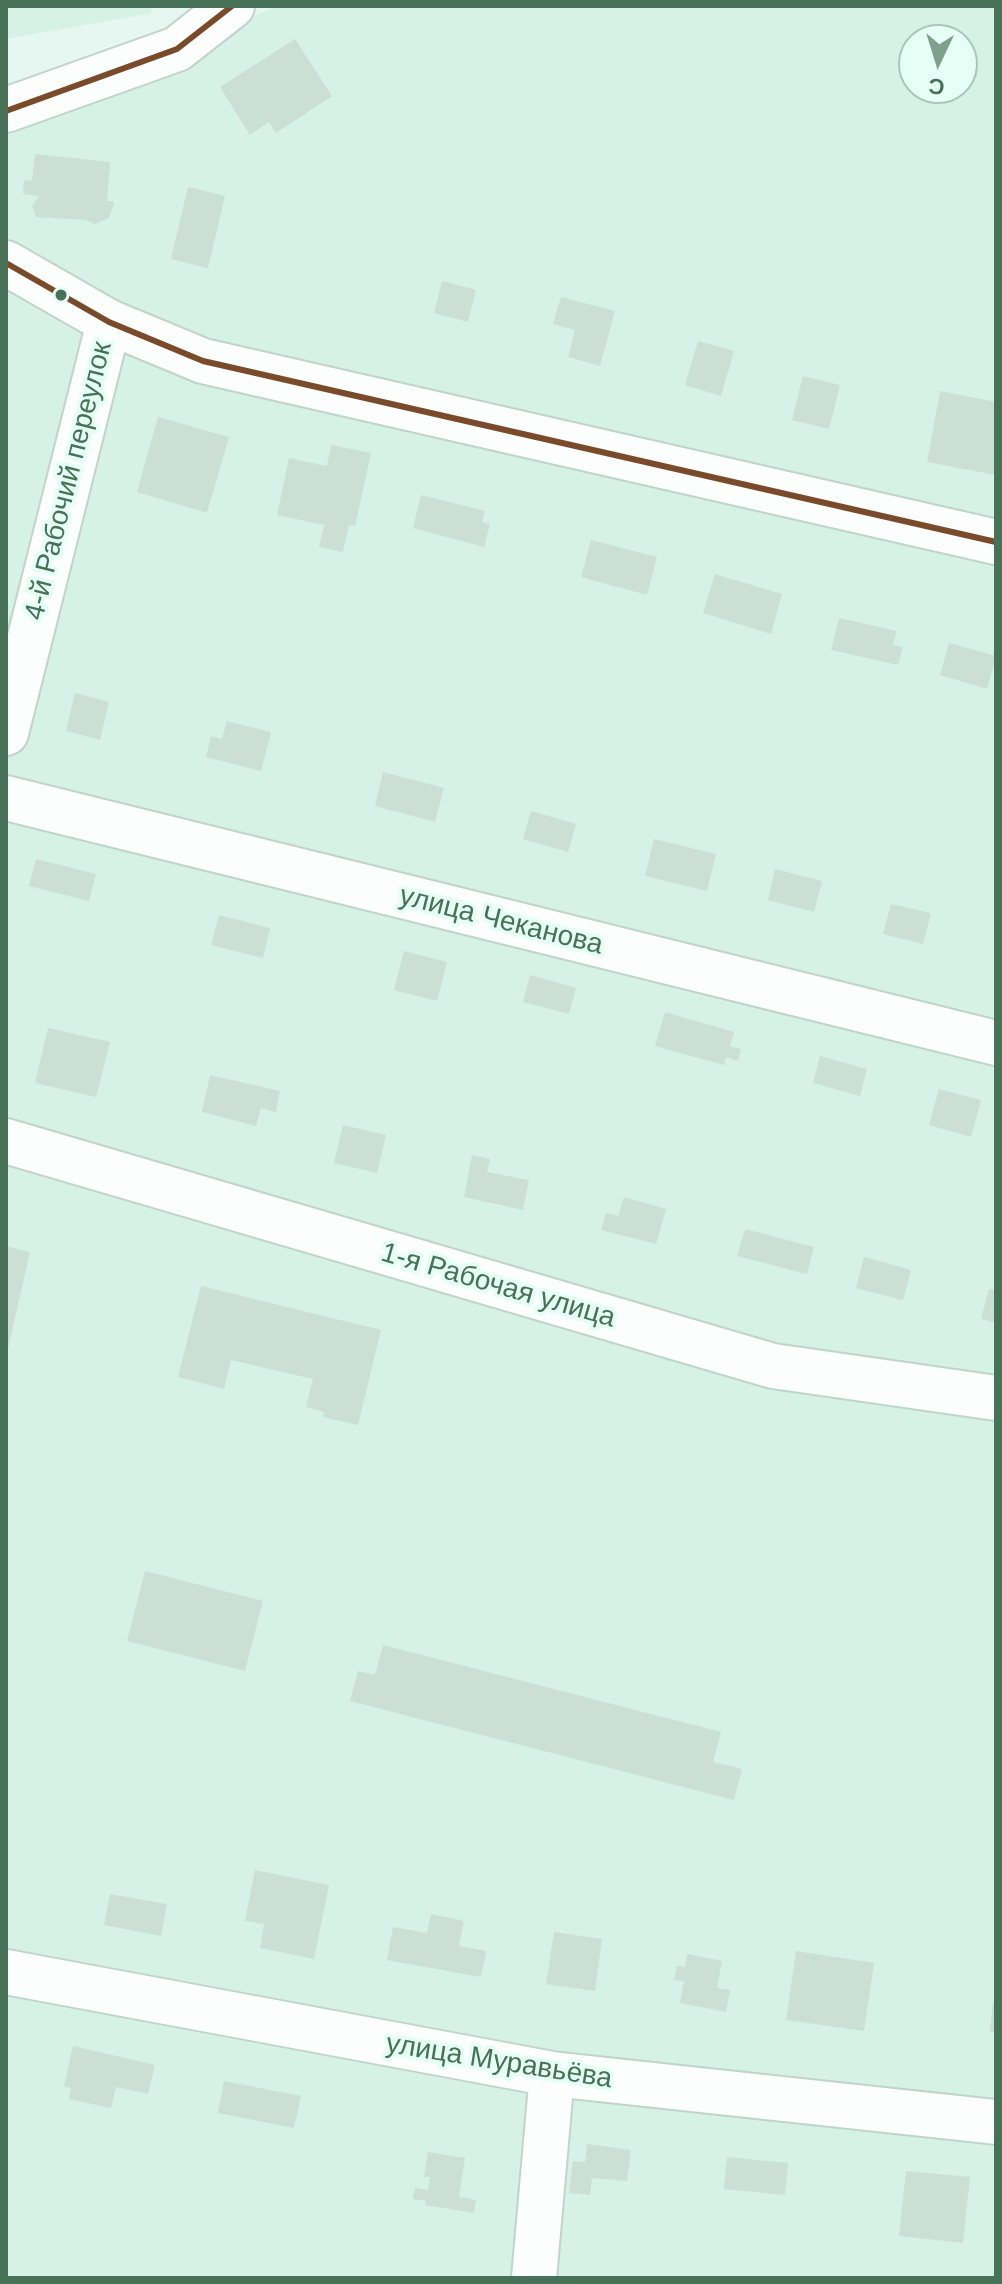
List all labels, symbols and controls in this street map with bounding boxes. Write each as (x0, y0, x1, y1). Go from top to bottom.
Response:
north arrow (898, 24, 978, 104)
text: С (928, 73, 945, 99)
unlabelled marker (53, 287, 69, 303)
street label: 4-й Рабочий переулок (18, 338, 120, 624)
street label: улица Чеканова (396, 879, 606, 963)
street label: 1-я Рабочая улица (377, 1236, 619, 1336)
street label: улица Муравьёва (384, 2028, 614, 2096)

